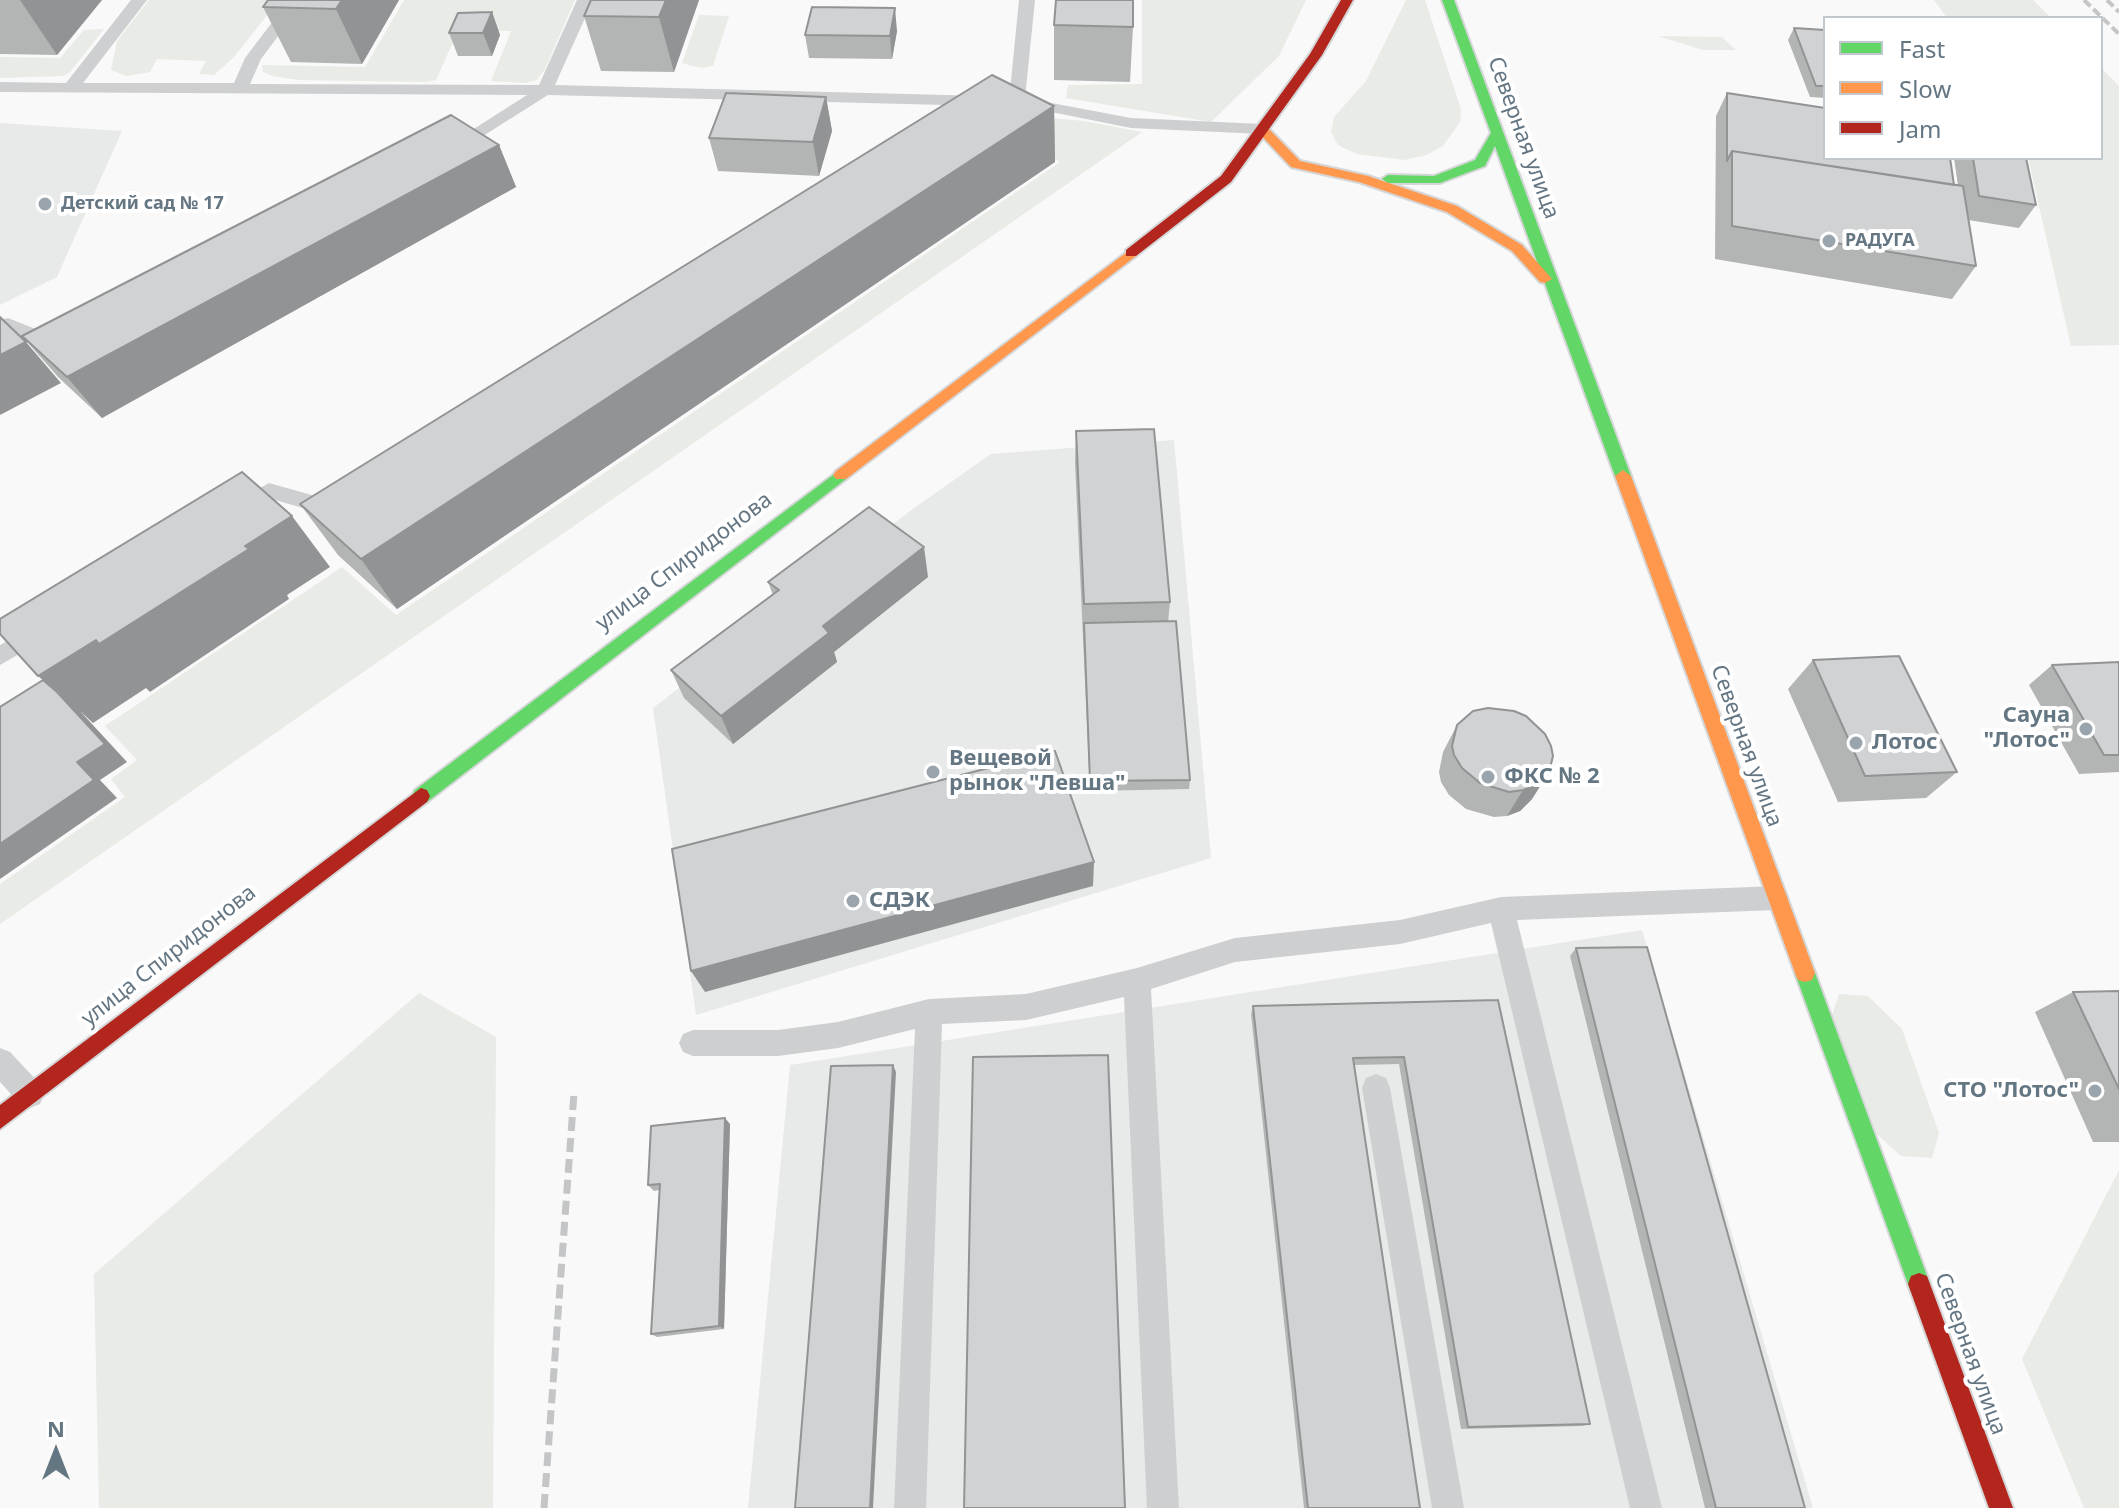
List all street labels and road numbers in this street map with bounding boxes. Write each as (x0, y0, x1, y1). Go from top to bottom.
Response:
street label: Северная улица (1481, 53, 1565, 223)
street label: улица Спиридонова (591, 487, 777, 637)
street label: Северная улица (1704, 661, 1788, 831)
street label: улица Спиридонова (77, 880, 261, 1032)
street label: Северная улица (1928, 1269, 2012, 1439)

